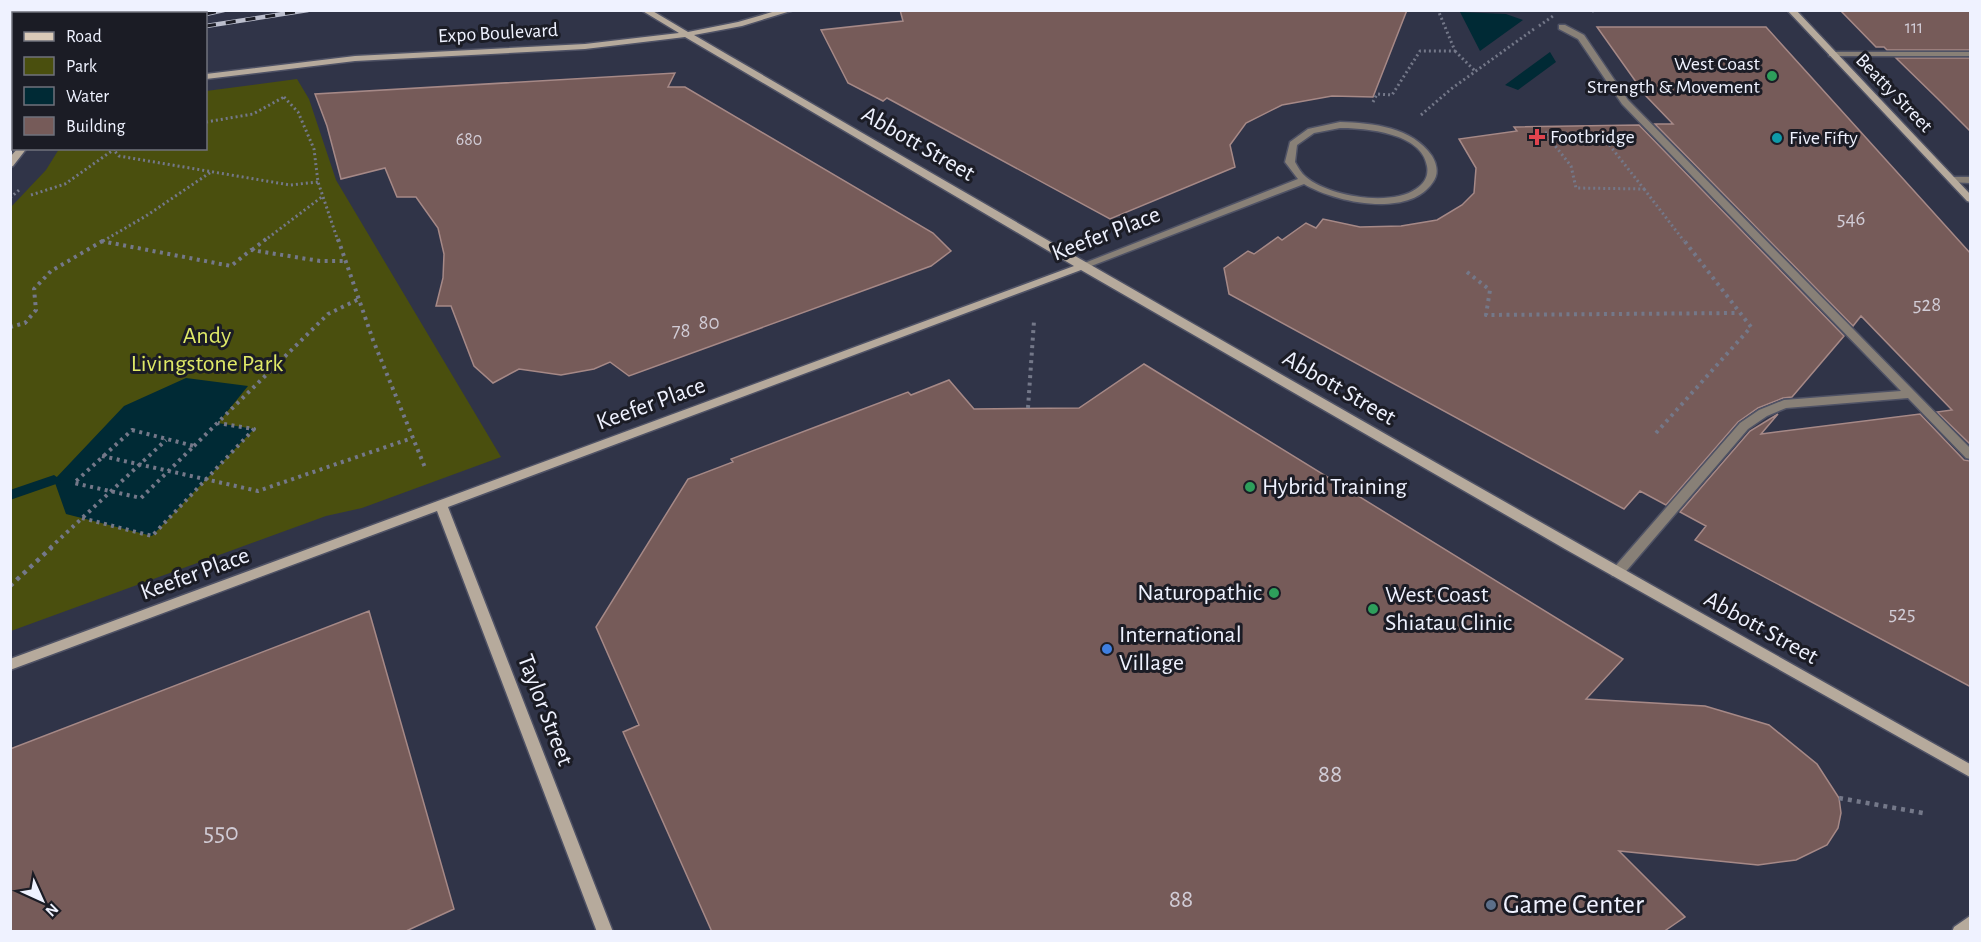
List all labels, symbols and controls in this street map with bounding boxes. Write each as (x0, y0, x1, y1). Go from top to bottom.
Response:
legend (12, 12, 207, 150)
house number: 111 (1905, 19, 1923, 37)
street label: Expo Boulevard (437, 20, 559, 46)
text: Road (66, 28, 102, 46)
street label: Beatty Street (1852, 50, 1937, 137)
place label: West Coast Strength & Movement (1587, 54, 1761, 97)
text: Park (66, 58, 98, 76)
marker: West Coast Strength & Movement (1765, 69, 1779, 83)
text: Water (66, 88, 109, 106)
street label: Abbott Street (857, 102, 979, 186)
text: Building (66, 118, 126, 136)
place label: Footbridge (1550, 127, 1635, 147)
marker: Footbridge (1528, 128, 1546, 146)
place label: Five Fifty (1789, 128, 1858, 148)
house number: 680 (456, 131, 482, 149)
marker: Five Fifty (1770, 131, 1784, 145)
street label: Keefer Place (1048, 202, 1164, 266)
house number: 546 (1837, 208, 1865, 229)
house number: 528 (1913, 294, 1941, 315)
house number: 80 (698, 312, 720, 333)
house number: 78 (672, 320, 690, 341)
park label: Andy Livingstone Park (131, 324, 283, 376)
street label: Abbott Street (1278, 346, 1400, 430)
street label: Keefer Place (593, 373, 709, 435)
place label: Hybrid Training (1262, 475, 1407, 499)
marker: Hybrid Training (1243, 480, 1257, 494)
street label: Keefer Place (137, 543, 253, 605)
place label: Naturopathic (1137, 581, 1262, 605)
place label: West Coast Shiatau Clinic (1385, 583, 1512, 635)
marker: Naturopathic (1267, 586, 1281, 600)
street label: Abbott Street (1700, 587, 1822, 669)
marker: West Coast Shiatau Clinic (1366, 602, 1380, 616)
house number: 525 (1888, 603, 1916, 624)
place label: International Village (1119, 623, 1242, 675)
marker: International Village (1100, 642, 1114, 656)
street label: Taylor Street (513, 651, 577, 769)
house number: 88 (1318, 761, 1342, 787)
house number: 550 (203, 819, 239, 845)
north arrow (12, 870, 72, 930)
house number: 88 (1169, 886, 1193, 912)
place label: Game Center (1503, 891, 1644, 919)
marker: Game Center (1484, 898, 1498, 912)
text: N (42, 900, 61, 919)

